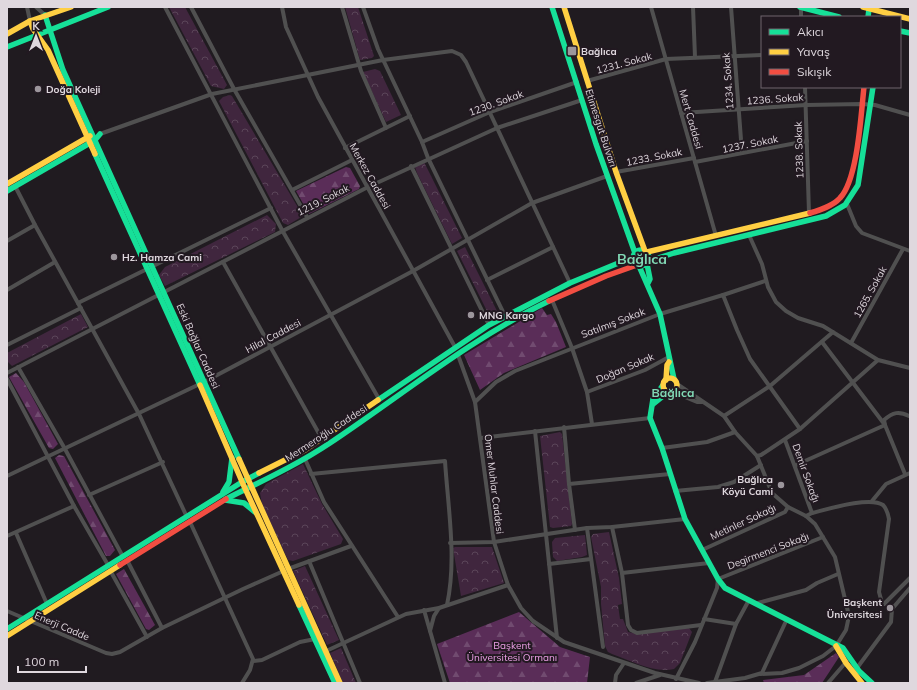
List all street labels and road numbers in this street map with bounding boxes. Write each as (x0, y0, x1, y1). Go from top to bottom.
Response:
street label: 1231. Sokak (595, 49, 654, 77)
street label: 1234. Sokak (719, 51, 736, 110)
street label: 1230. Sokak (467, 87, 526, 119)
street label: Etimesgut Bulvarı (582, 87, 620, 169)
street label: Mert Caddesi (676, 88, 706, 150)
street label: 1236. Sokak (746, 90, 805, 107)
street label: 1238. Sokak (791, 120, 806, 179)
street label: 1237. Sokak (721, 132, 780, 156)
street label: Merkez Caddesi (347, 141, 393, 211)
street label: 1233. Sokak (625, 145, 684, 169)
street label: 1219. Sokak (295, 181, 352, 219)
street label: 1265. Sokak (850, 263, 890, 320)
street label: Eski Bağlar Caddesi (173, 301, 223, 391)
street label: Satılmış Sokak (579, 305, 648, 341)
street label: Hilal Caddesi (243, 316, 303, 356)
street label: Doğan Sokak (594, 350, 657, 386)
street label: Mermeroğlu Caddesi (282, 402, 370, 464)
street label: Omer Muhlar Caddesi (481, 433, 507, 535)
street label: Demir Sokağı (789, 442, 823, 504)
street label: Metinler Sokağı (708, 501, 778, 543)
street label: Degirmenci Sokağı (725, 529, 811, 573)
street label: Enerji Cadde (33, 609, 91, 643)

